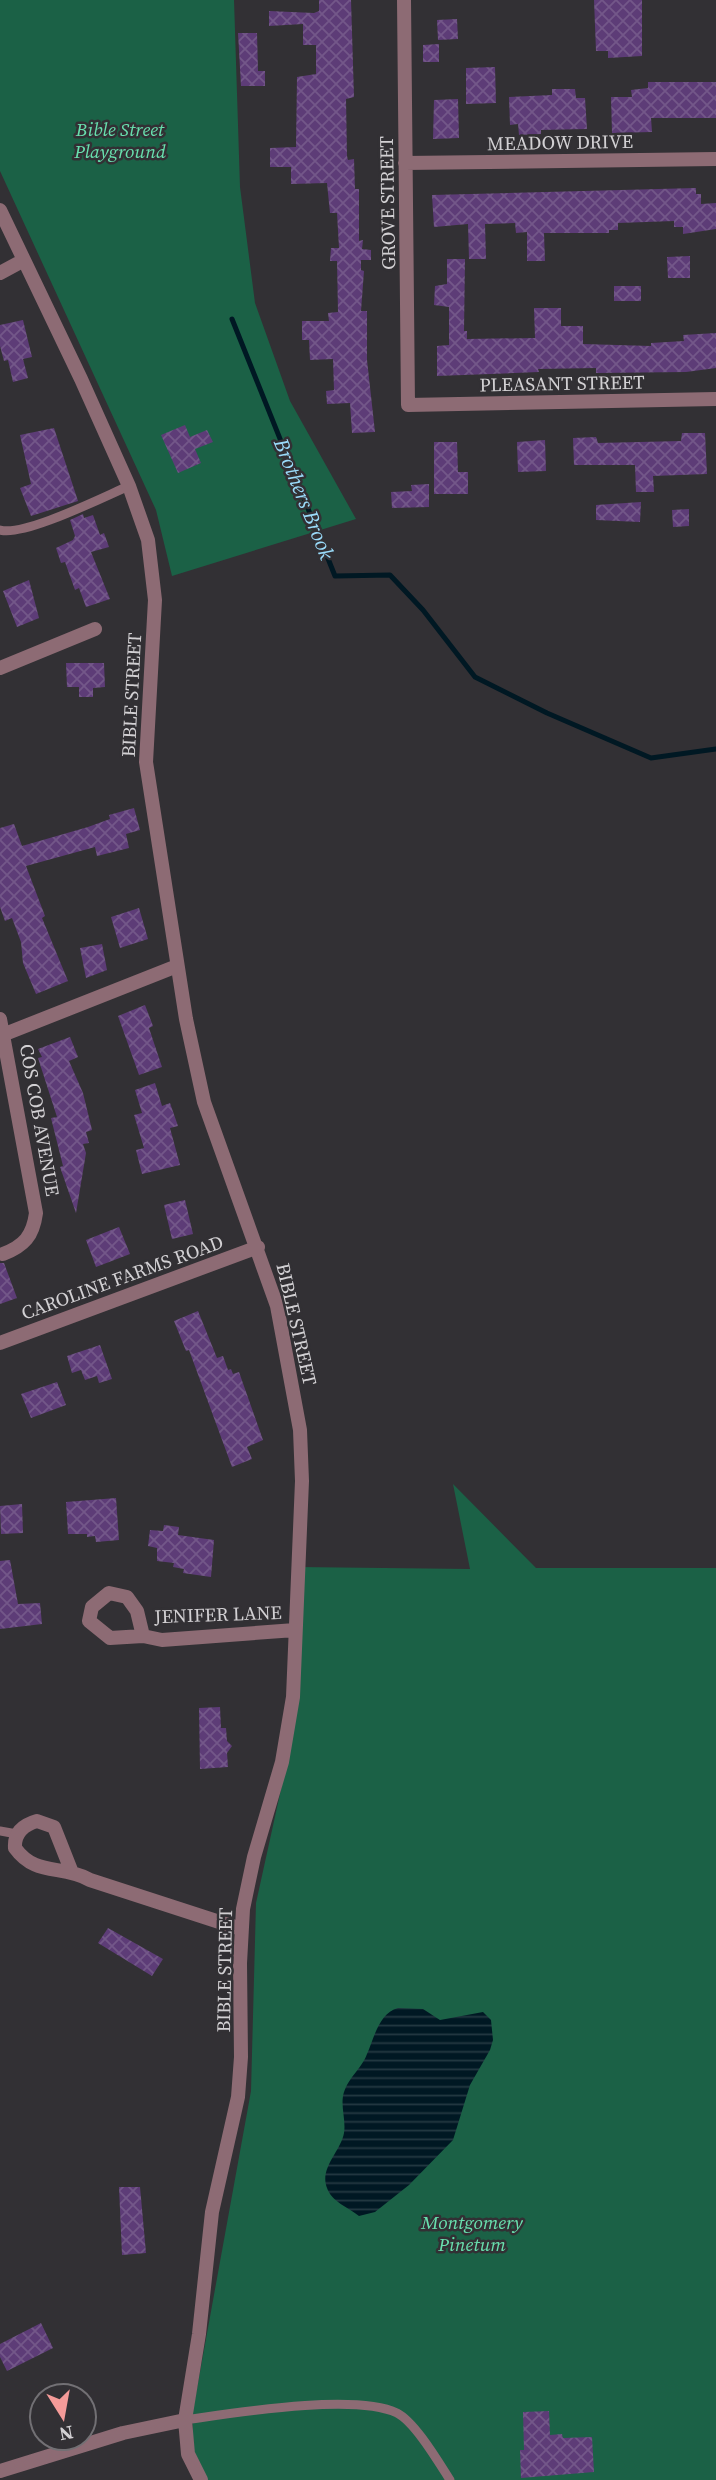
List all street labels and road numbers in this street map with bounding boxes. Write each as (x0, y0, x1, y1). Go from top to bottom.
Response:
street label: MEADOW DRIVE (487, 128, 633, 156)
street label: GROVE STREET (373, 135, 401, 270)
street label: PLEASANT STREET (479, 369, 645, 397)
street label: BIBLE STREET (115, 632, 147, 758)
street label: COS COB AVENUE (14, 1042, 66, 1198)
street label: CAROLINE FARMS ROAD (17, 1228, 227, 1326)
street label: BIBLE STREET (270, 1260, 324, 1388)
street label: JENIFER LANE (153, 1599, 282, 1629)
street label: BIBLE STREET (210, 1907, 238, 2033)

